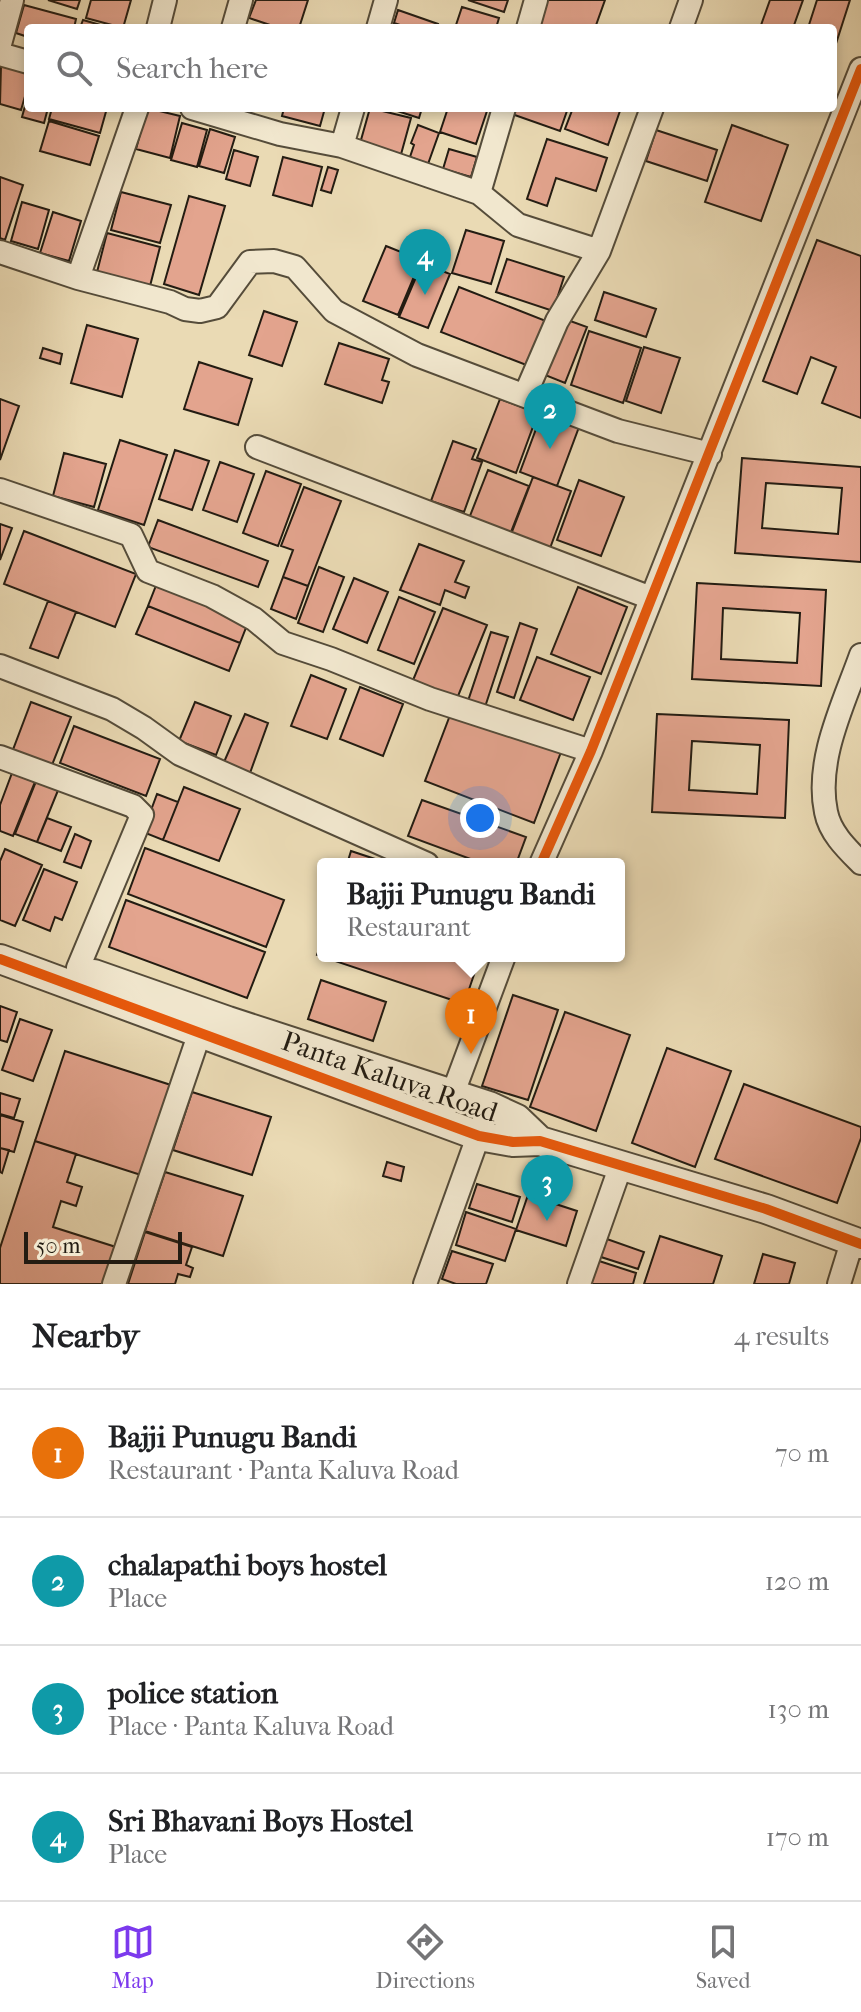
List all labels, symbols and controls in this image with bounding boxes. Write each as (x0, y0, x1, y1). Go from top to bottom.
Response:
search box (24, 24, 837, 112)
icon: search (52, 46, 96, 90)
text: Search here (116, 51, 268, 86)
pin: 4 (399, 229, 451, 295)
pin: 2 (524, 383, 576, 449)
your location (460, 798, 500, 838)
popup (317, 858, 625, 962)
text: Bajji Punugu Bandi (347, 877, 595, 912)
text: Restaurant (347, 912, 471, 943)
pin: 1 (445, 988, 497, 1054)
street label: Panta Kaluva Road (277, 1024, 503, 1129)
pin: 3 (521, 1155, 573, 1221)
scale bar (24, 1228, 182, 1264)
text: 50 m (36, 1233, 81, 1259)
text: Nearby (32, 1316, 139, 1356)
text: 4 results (734, 1321, 829, 1352)
text: Bajji Punugu Bandi (108, 1420, 357, 1455)
text: 1 (53, 1438, 63, 1469)
text: 70 m (775, 1438, 829, 1469)
text: Restaurant · Panta Kaluva Road (108, 1455, 459, 1486)
text: chalapathi boys hostel (108, 1548, 387, 1583)
text: 2 (51, 1566, 65, 1597)
text: 120 m (765, 1566, 829, 1597)
text: Place (108, 1583, 167, 1614)
text: police station (108, 1676, 278, 1711)
text: 3 (53, 1694, 63, 1725)
text: 130 m (768, 1694, 829, 1725)
text: Place · Panta Kaluva Road (108, 1711, 394, 1742)
text: Sri Bhavani Boys Hostel (108, 1804, 413, 1839)
text: 4 (50, 1822, 66, 1853)
text: 170 m (766, 1822, 829, 1853)
text: Place (108, 1839, 167, 1870)
tab: Map (111, 1920, 155, 1994)
tab: Directions (376, 1920, 475, 1994)
tab: Saved (696, 1920, 750, 1994)

